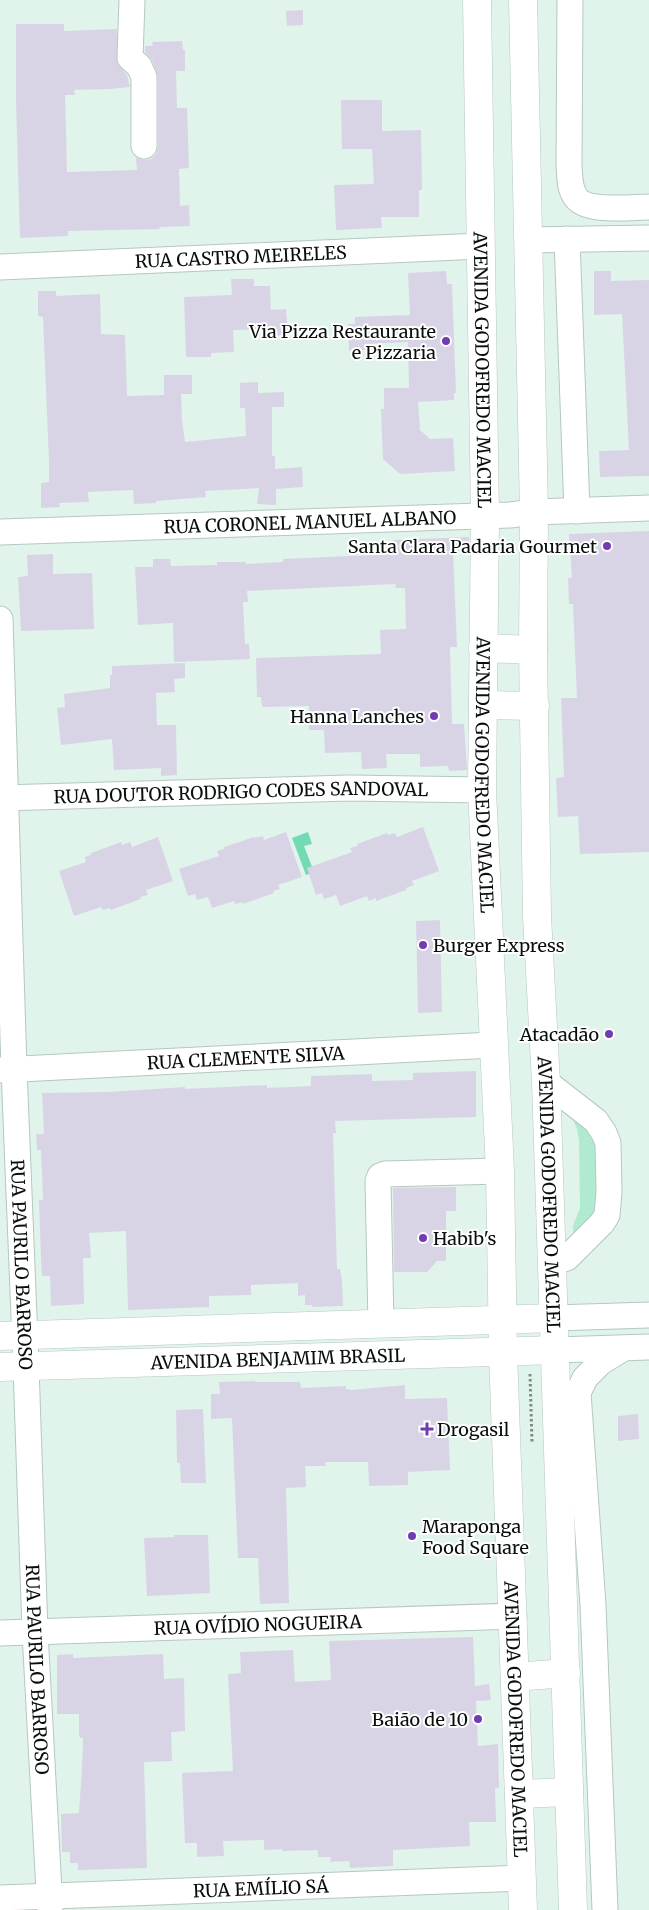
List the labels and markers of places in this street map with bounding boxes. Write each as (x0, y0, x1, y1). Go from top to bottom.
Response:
place label: Via Pizza Restaurante e Pizzaria (248, 320, 436, 364)
marker: Via Pizza Restaurante e Pizzaria (440, 335, 452, 347)
place label: Santa Clara Padaria Gourmet (348, 535, 597, 558)
marker: Santa Clara Padaria Gourmet (601, 540, 613, 552)
place label: Hanna Lanches (290, 705, 424, 728)
marker: Hanna Lanches (428, 710, 440, 722)
place label: Burger Express (433, 934, 565, 957)
marker: Burger Express (417, 939, 429, 951)
place label: Atacadão (519, 1023, 599, 1046)
marker: Atacadão (603, 1028, 615, 1040)
place label: Habib's (433, 1227, 497, 1250)
marker: Habib's (417, 1232, 429, 1244)
place label: Drogasil (437, 1418, 510, 1441)
marker: Drogasil (421, 1423, 433, 1435)
place label: Maraponga Food Square (422, 1515, 529, 1559)
marker: Maraponga Food Square (406, 1530, 418, 1542)
place label: Baião de 10 (372, 1708, 468, 1731)
marker: Baião de 10 (472, 1713, 484, 1725)

